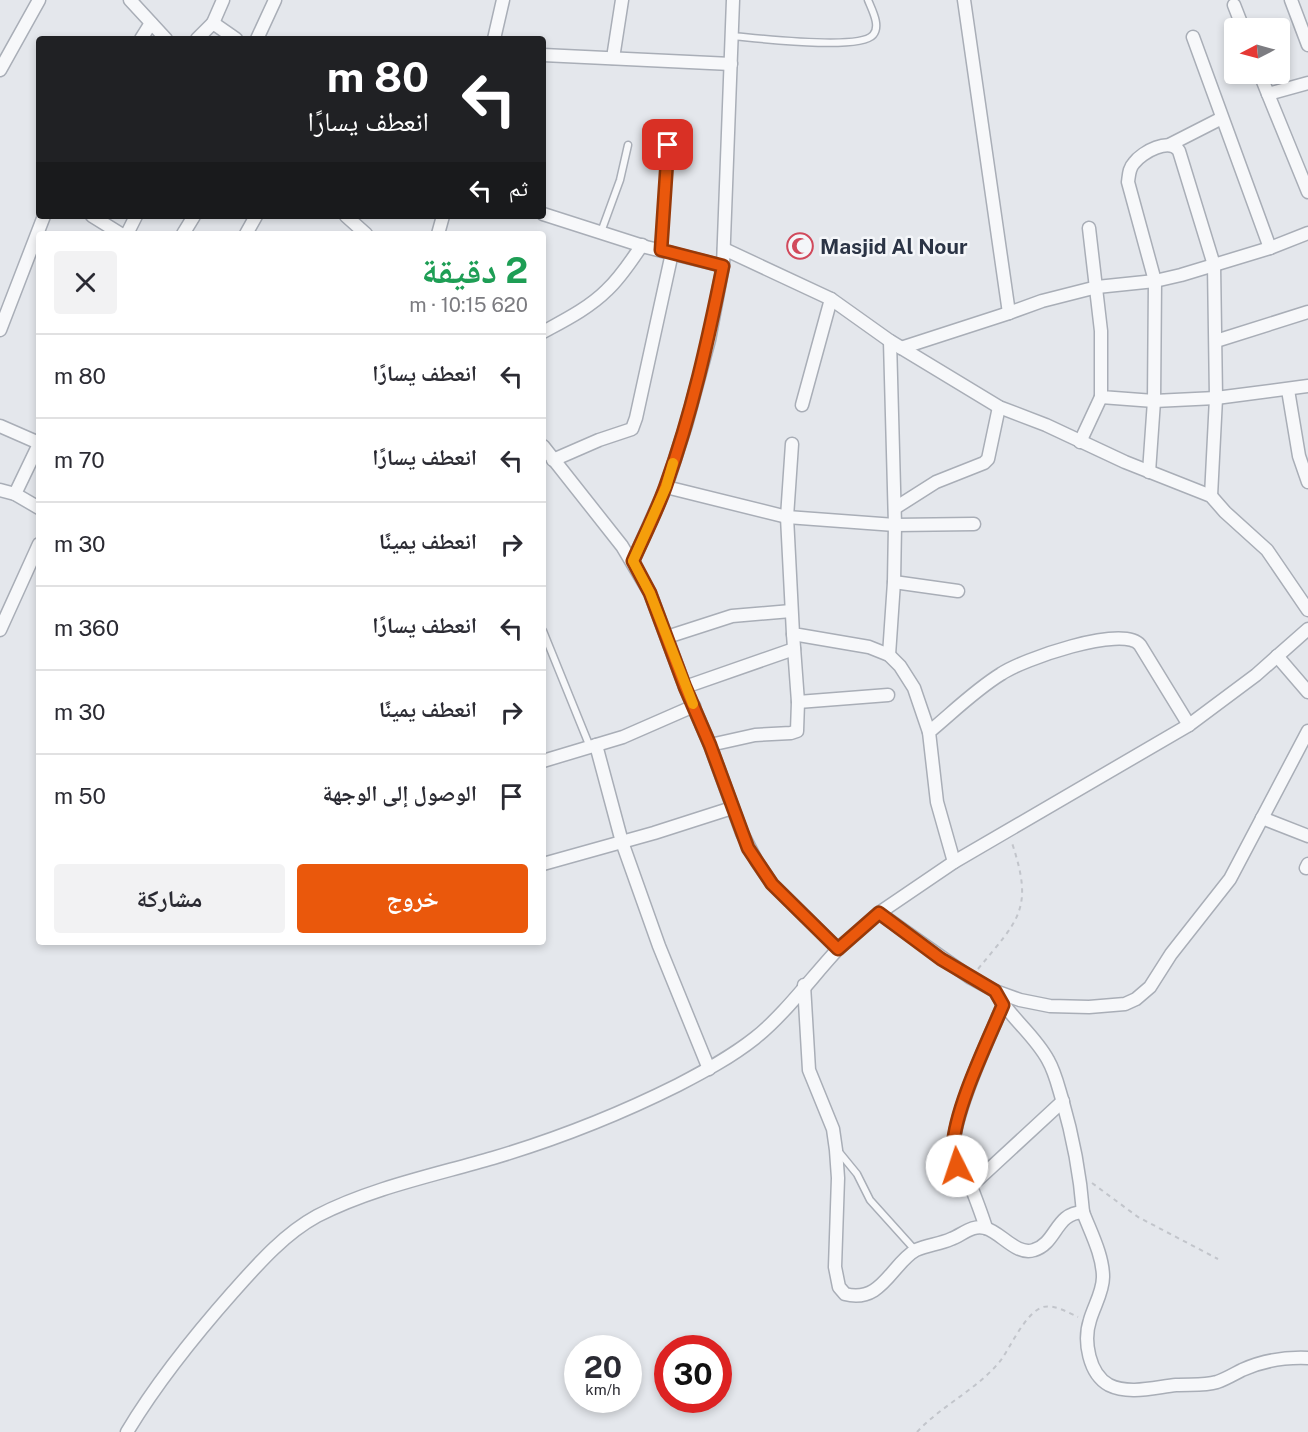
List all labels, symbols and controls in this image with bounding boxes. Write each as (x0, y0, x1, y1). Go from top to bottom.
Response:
north arrow (1224, 18, 1290, 84)
map controls (1224, 18, 1290, 84)
text: 80 m (327, 52, 429, 101)
icon: left (450, 60, 528, 138)
text: انعطف يسارًا (308, 105, 429, 137)
pin (642, 119, 693, 170)
icon: arrive (651, 128, 684, 161)
icon: left (464, 174, 497, 207)
text: ثم (509, 175, 528, 201)
mosque icon: Masjid Al Nour (785, 231, 815, 261)
place label: Masjid Al Nour (820, 234, 968, 259)
text: 2 دقيقة (421, 249, 528, 291)
button: close (54, 251, 117, 314)
text: 620 m · 10:15 (409, 293, 528, 317)
text: انعطف يسارًا (372, 360, 477, 386)
icon: left (495, 360, 528, 393)
text: 80 m (54, 363, 106, 389)
text: انعطف يسارًا (372, 444, 477, 470)
icon: left (495, 444, 528, 477)
text: 70 m (54, 447, 105, 473)
text: انعطف يمينًا (379, 528, 477, 554)
icon: right (495, 528, 528, 561)
text: 30 m (54, 531, 106, 557)
text: انعطف يسارًا (372, 612, 477, 638)
icon: left (495, 612, 528, 645)
text: 360 m (54, 615, 119, 641)
text: انعطف يمينًا (379, 696, 477, 722)
icon: right (495, 696, 528, 729)
text: 30 m (54, 699, 106, 725)
text: الوصول إلى الوجهة (322, 780, 477, 806)
icon: arrive (495, 780, 528, 813)
text: 50 m (54, 783, 106, 809)
button: مشاركة (54, 864, 285, 933)
button: خروج (297, 864, 528, 933)
position arrow (925, 1134, 989, 1198)
speed limit sign: 30 (654, 1335, 732, 1413)
text: 20 (584, 1349, 622, 1385)
text: km/h (585, 1381, 621, 1398)

